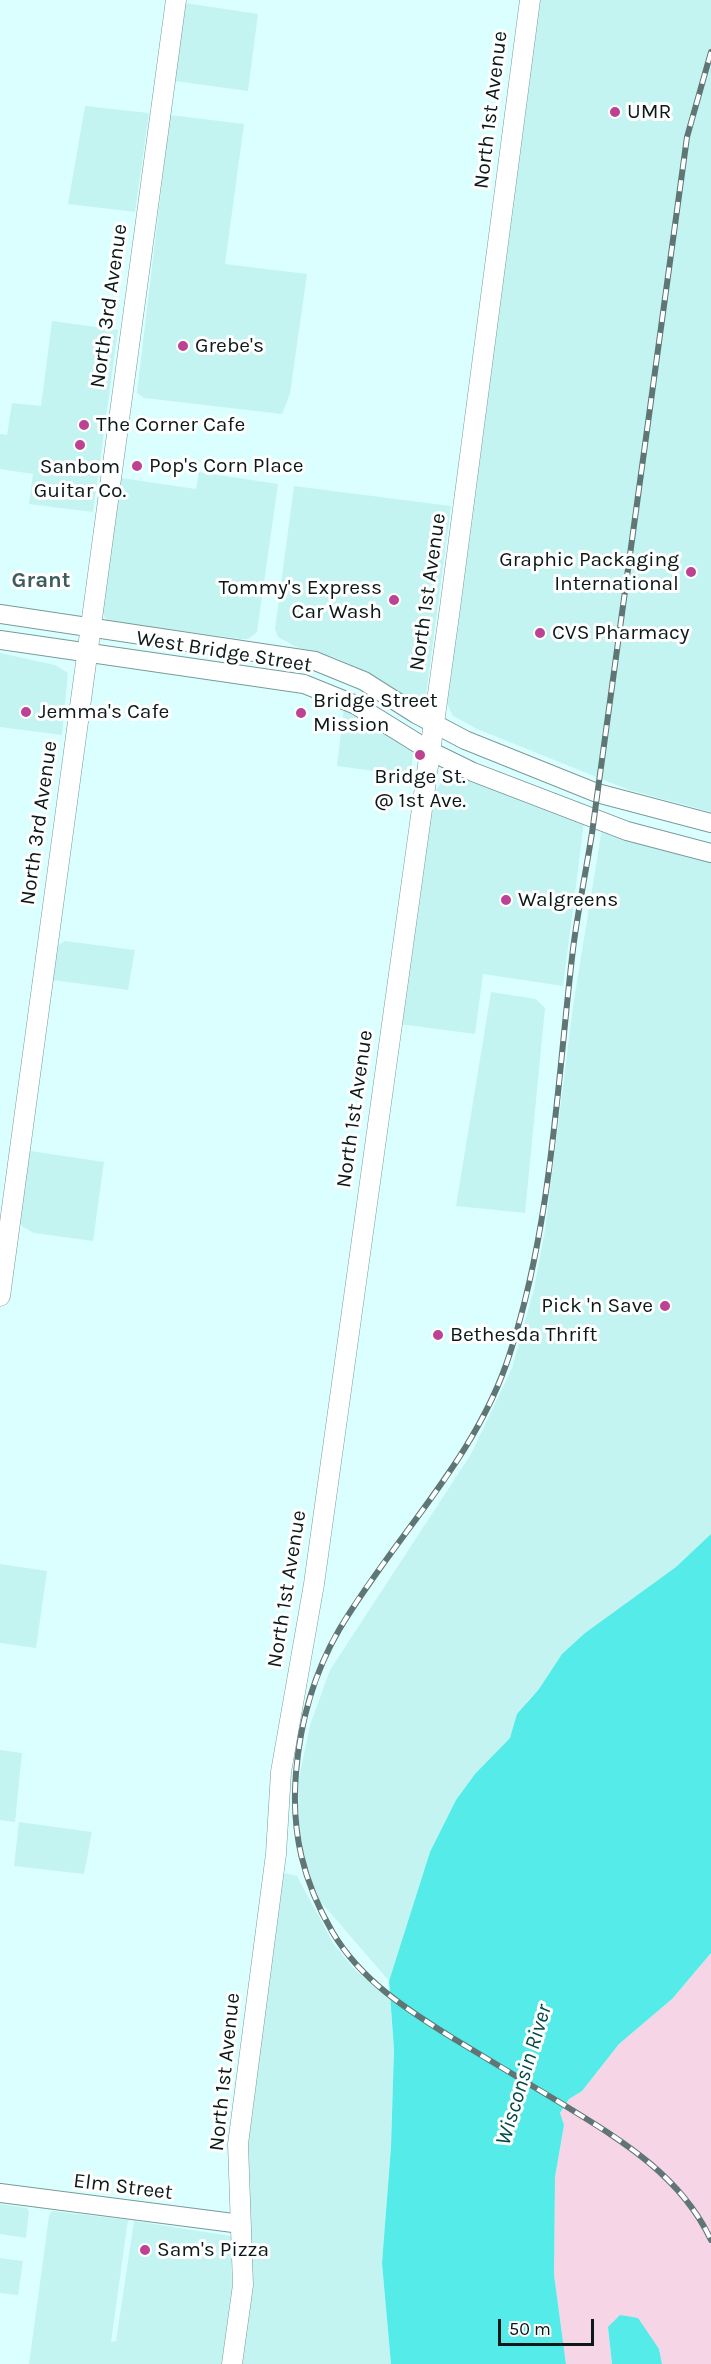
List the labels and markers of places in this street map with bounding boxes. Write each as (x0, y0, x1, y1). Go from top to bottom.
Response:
place label: UMR (627, 99, 671, 125)
marker: UMR (608, 105, 622, 119)
place label: Grebe's (195, 333, 264, 359)
marker: Grebe's (176, 339, 190, 353)
place label: The Corner Cafe (96, 412, 245, 438)
marker: The Corner Cafe (77, 418, 91, 432)
marker: Sanbom Guitar Co. (73, 438, 87, 452)
place label: Pop's Corn Place (149, 453, 304, 479)
place label: Sanbom Guitar Co. (34, 454, 126, 504)
marker: Pop's Corn Place (130, 459, 144, 473)
place label: Graphic Packaging International (499, 547, 679, 597)
marker: Graphic Packaging International (684, 565, 698, 579)
place label: Tommy's Express Car Wash (218, 575, 382, 625)
marker: Tommy's Express Car Wash (387, 593, 401, 607)
place label: CVS Pharmacy (552, 620, 690, 646)
marker: CVS Pharmacy (533, 626, 547, 640)
place label: Bridge Street Mission (313, 688, 438, 738)
place label: Jemma's Cafe (38, 699, 169, 725)
marker: Jemma's Cafe (19, 705, 33, 719)
marker: Bridge Street Mission (294, 706, 308, 720)
marker: Bridge St. @ 1st Ave. (413, 748, 427, 762)
place label: Bridge St. @ 1st Ave. (374, 764, 466, 814)
place label: Walgreens (518, 887, 618, 913)
marker: Walgreens (499, 893, 513, 907)
place label: Pick 'n Save (541, 1293, 653, 1319)
marker: Pick 'n Save (658, 1299, 672, 1313)
place label: Bethesda Thrift (450, 1322, 597, 1348)
marker: Bethesda Thrift (431, 1328, 445, 1342)
place label: Sam's Pizza (157, 2237, 269, 2263)
marker: Sam's Pizza (138, 2243, 152, 2257)

